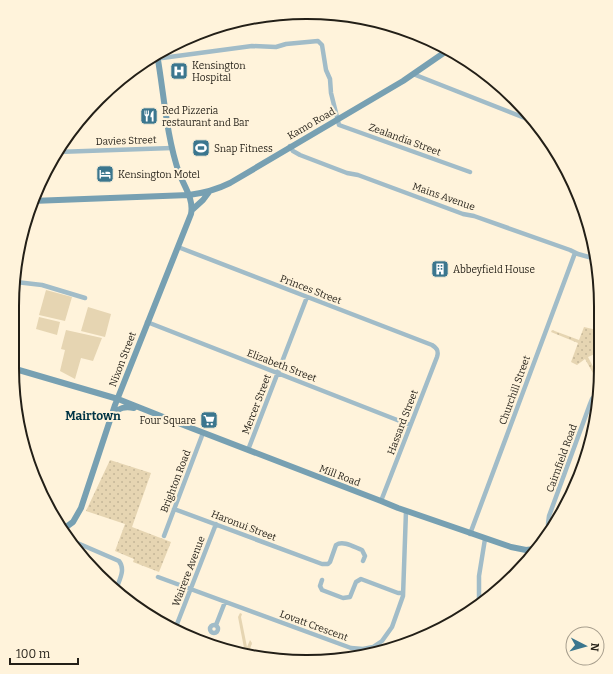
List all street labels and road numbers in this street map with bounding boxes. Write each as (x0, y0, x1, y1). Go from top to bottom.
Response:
street label: Kamo Road (286, 105, 337, 142)
street label: Zealandia Street (367, 121, 443, 159)
street label: Davies Street (95, 134, 157, 148)
street label: Mains Avenue (411, 181, 477, 213)
street label: Princes Street (278, 273, 343, 307)
street label: Nixon Street (107, 330, 139, 389)
street label: Elizabeth Street (245, 347, 318, 385)
street label: Churchill Street (497, 354, 533, 427)
street label: Mercer Street (240, 372, 274, 436)
street label: Hassard Street (385, 388, 421, 457)
street label: Cairnfield Road (544, 423, 580, 494)
street label: Brighton Road (158, 448, 193, 514)
street label: Mill Road (317, 463, 362, 489)
street label: Haronui Street (209, 508, 278, 544)
street label: Wairere Avenue (170, 535, 208, 608)
street label: Lovatt Crescent (278, 608, 350, 644)

